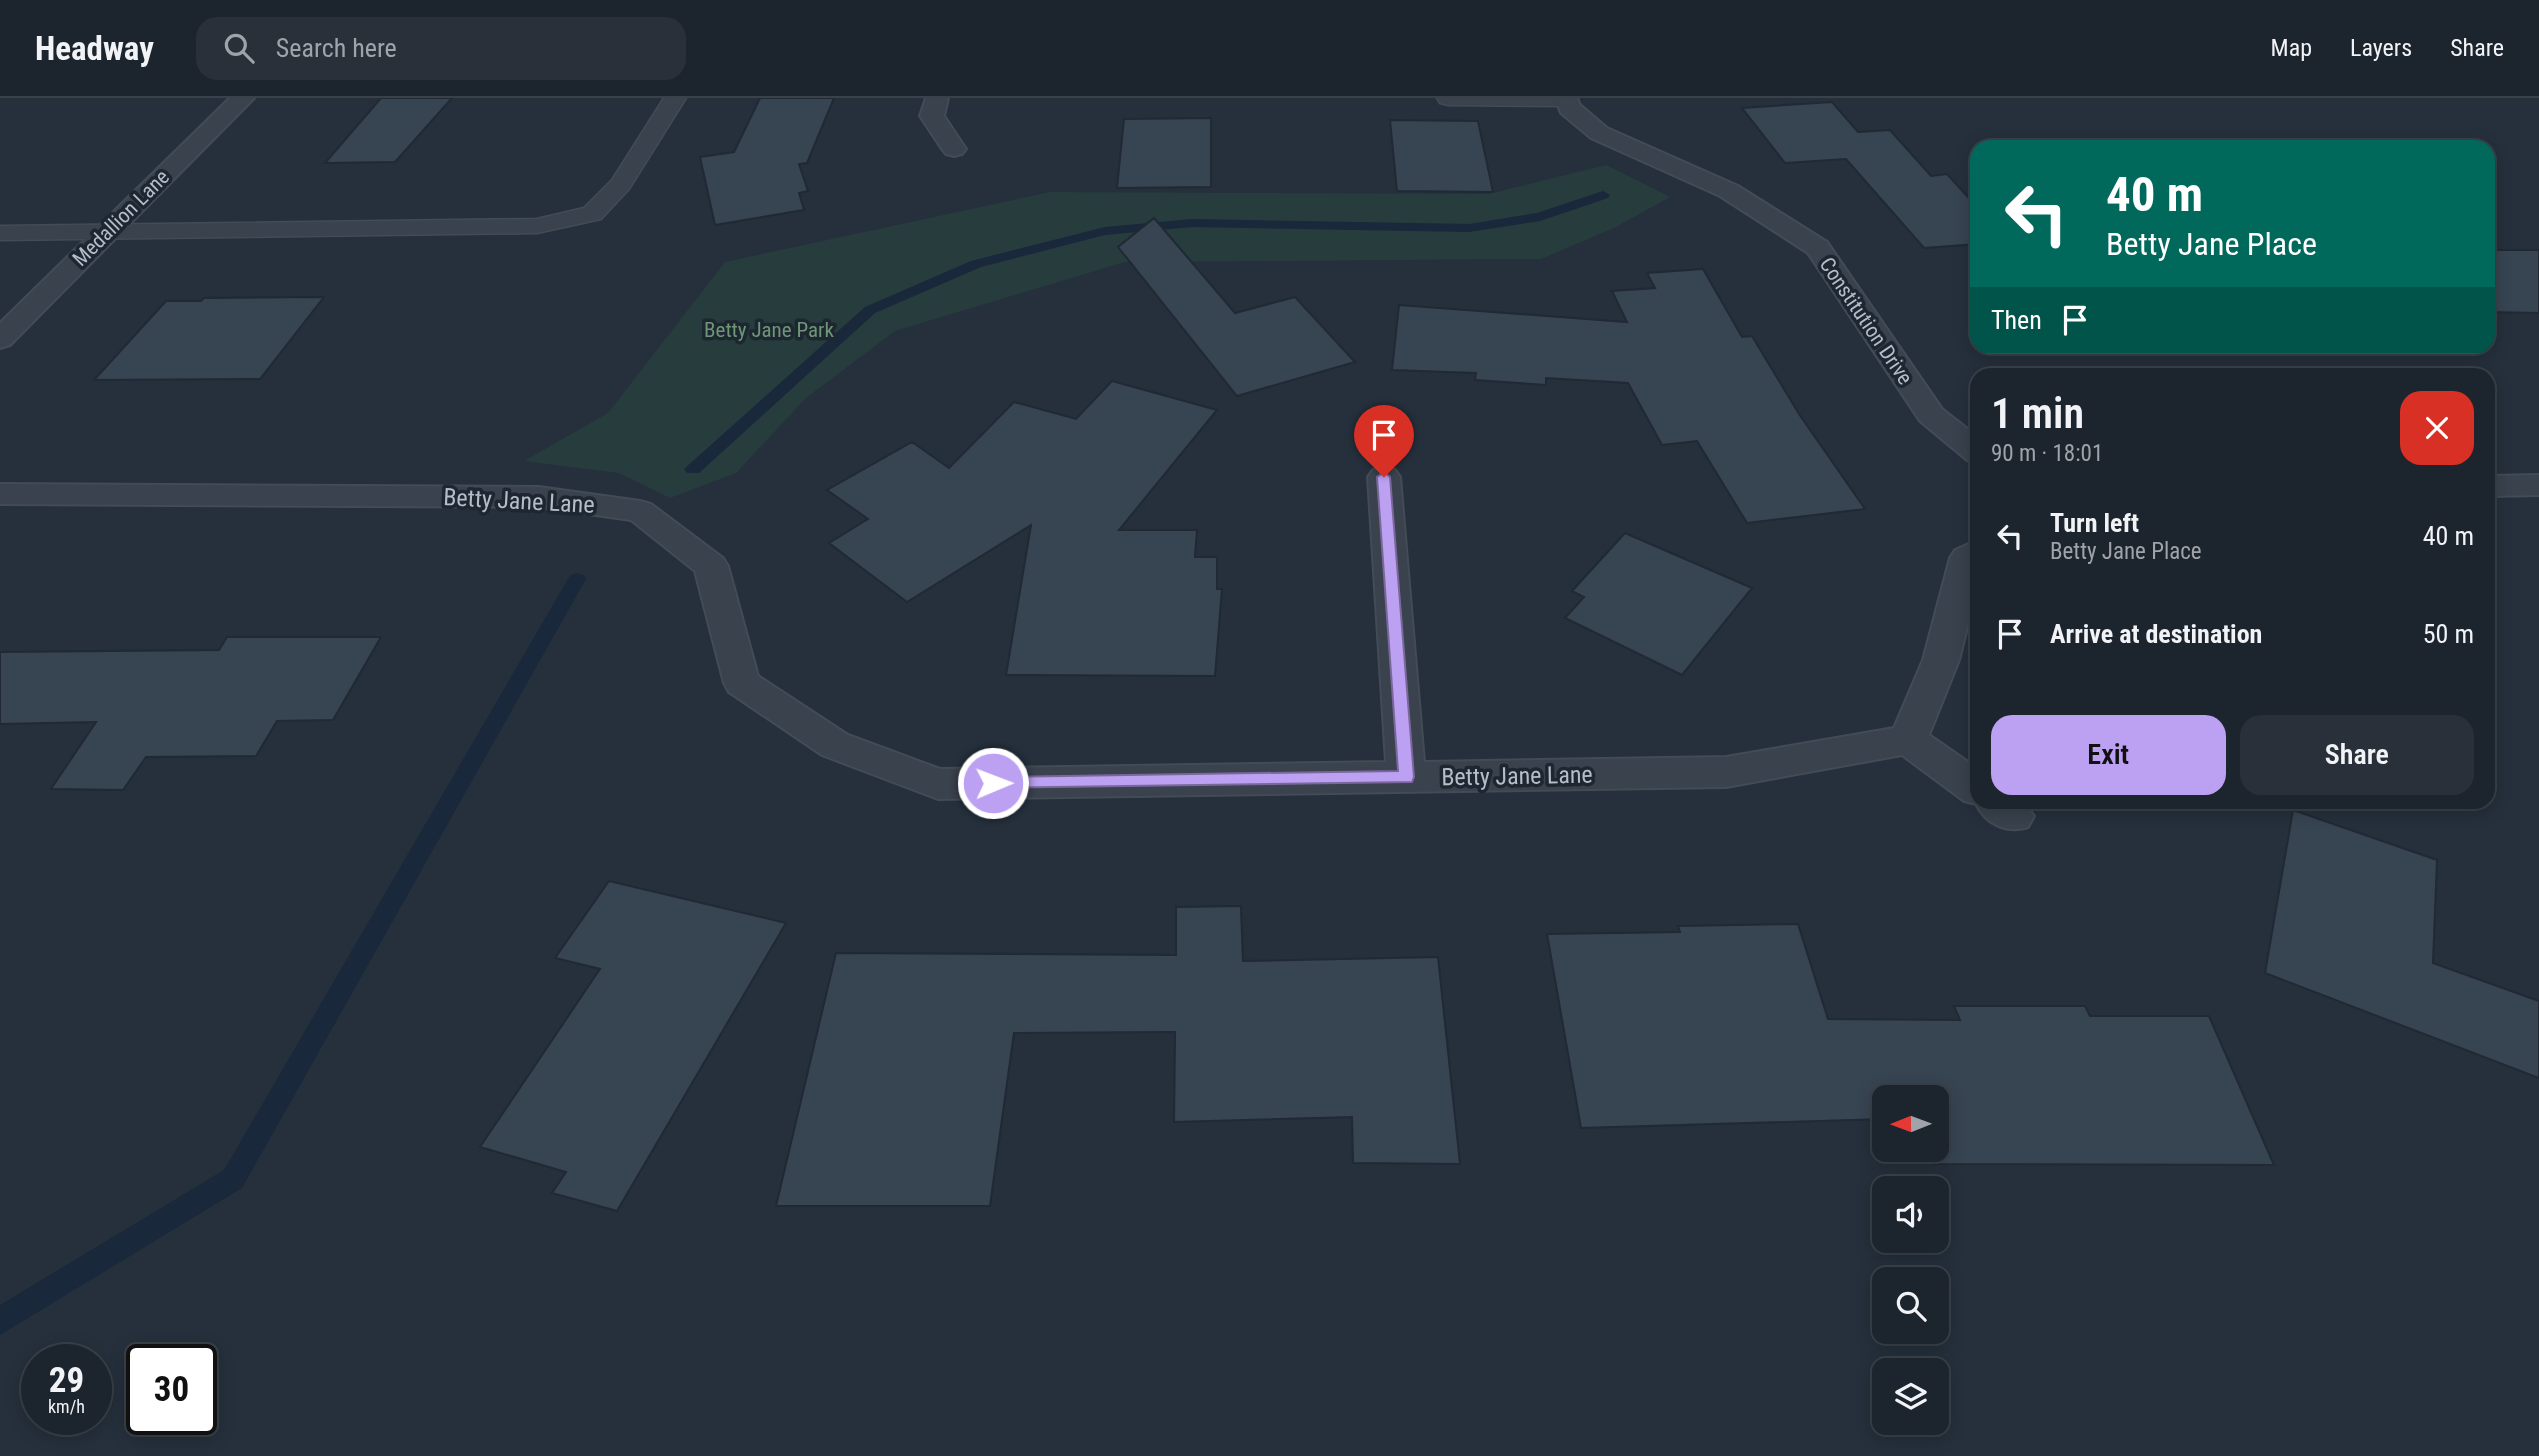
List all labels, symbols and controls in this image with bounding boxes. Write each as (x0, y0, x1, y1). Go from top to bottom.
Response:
search box (196, 17, 686, 80)
text: Headway (35, 29, 154, 68)
icon: search (220, 29, 258, 67)
text: Search here (276, 33, 397, 63)
text: Map (2271, 34, 2312, 62)
text: Layers (2350, 34, 2412, 62)
text: Share (2450, 34, 2504, 62)
street label: Medallion Lane (68, 165, 174, 271)
text: 40 m (2106, 166, 2203, 223)
icon: left (1991, 168, 2082, 259)
text: Betty Jane Place (2106, 225, 2317, 263)
street label: Constitution Drive (1815, 253, 1917, 389)
icon: arrive (2056, 301, 2094, 339)
text: Then (1991, 305, 2042, 335)
park label: Betty Jane Park (704, 318, 834, 342)
text: 1 min (1991, 389, 2084, 438)
button: close (2400, 391, 2474, 465)
pin (1354, 405, 1414, 477)
icon: arrive (1365, 416, 1403, 454)
text: 90 m · 18:01 (1991, 440, 2103, 467)
street label: Betty Jane Lane (443, 483, 595, 519)
text: Turn left (2050, 508, 2139, 538)
icon: left (1991, 517, 2029, 555)
text: 40 m (2423, 521, 2474, 551)
text: Betty Jane Place (2050, 538, 2202, 565)
icon: arrive (1991, 615, 2029, 653)
text: Arrive at destination (2050, 619, 2262, 649)
text: 50 m (2423, 619, 2474, 649)
button: Exit (1991, 715, 2226, 795)
button: Share (2240, 715, 2474, 795)
position arrow (956, 746, 1030, 820)
street label: Betty Jane Lane (1441, 761, 1593, 791)
north arrow (1872, 1085, 1950, 1162)
map controls (1872, 1085, 1949, 1435)
button: sound (1872, 1176, 1949, 1253)
button: search (1872, 1267, 1949, 1344)
speed limit sign: 30 (126, 1344, 217, 1435)
button: layers (1872, 1358, 1949, 1435)
text: 29 (49, 1360, 84, 1401)
text: km/h (48, 1396, 85, 1417)

